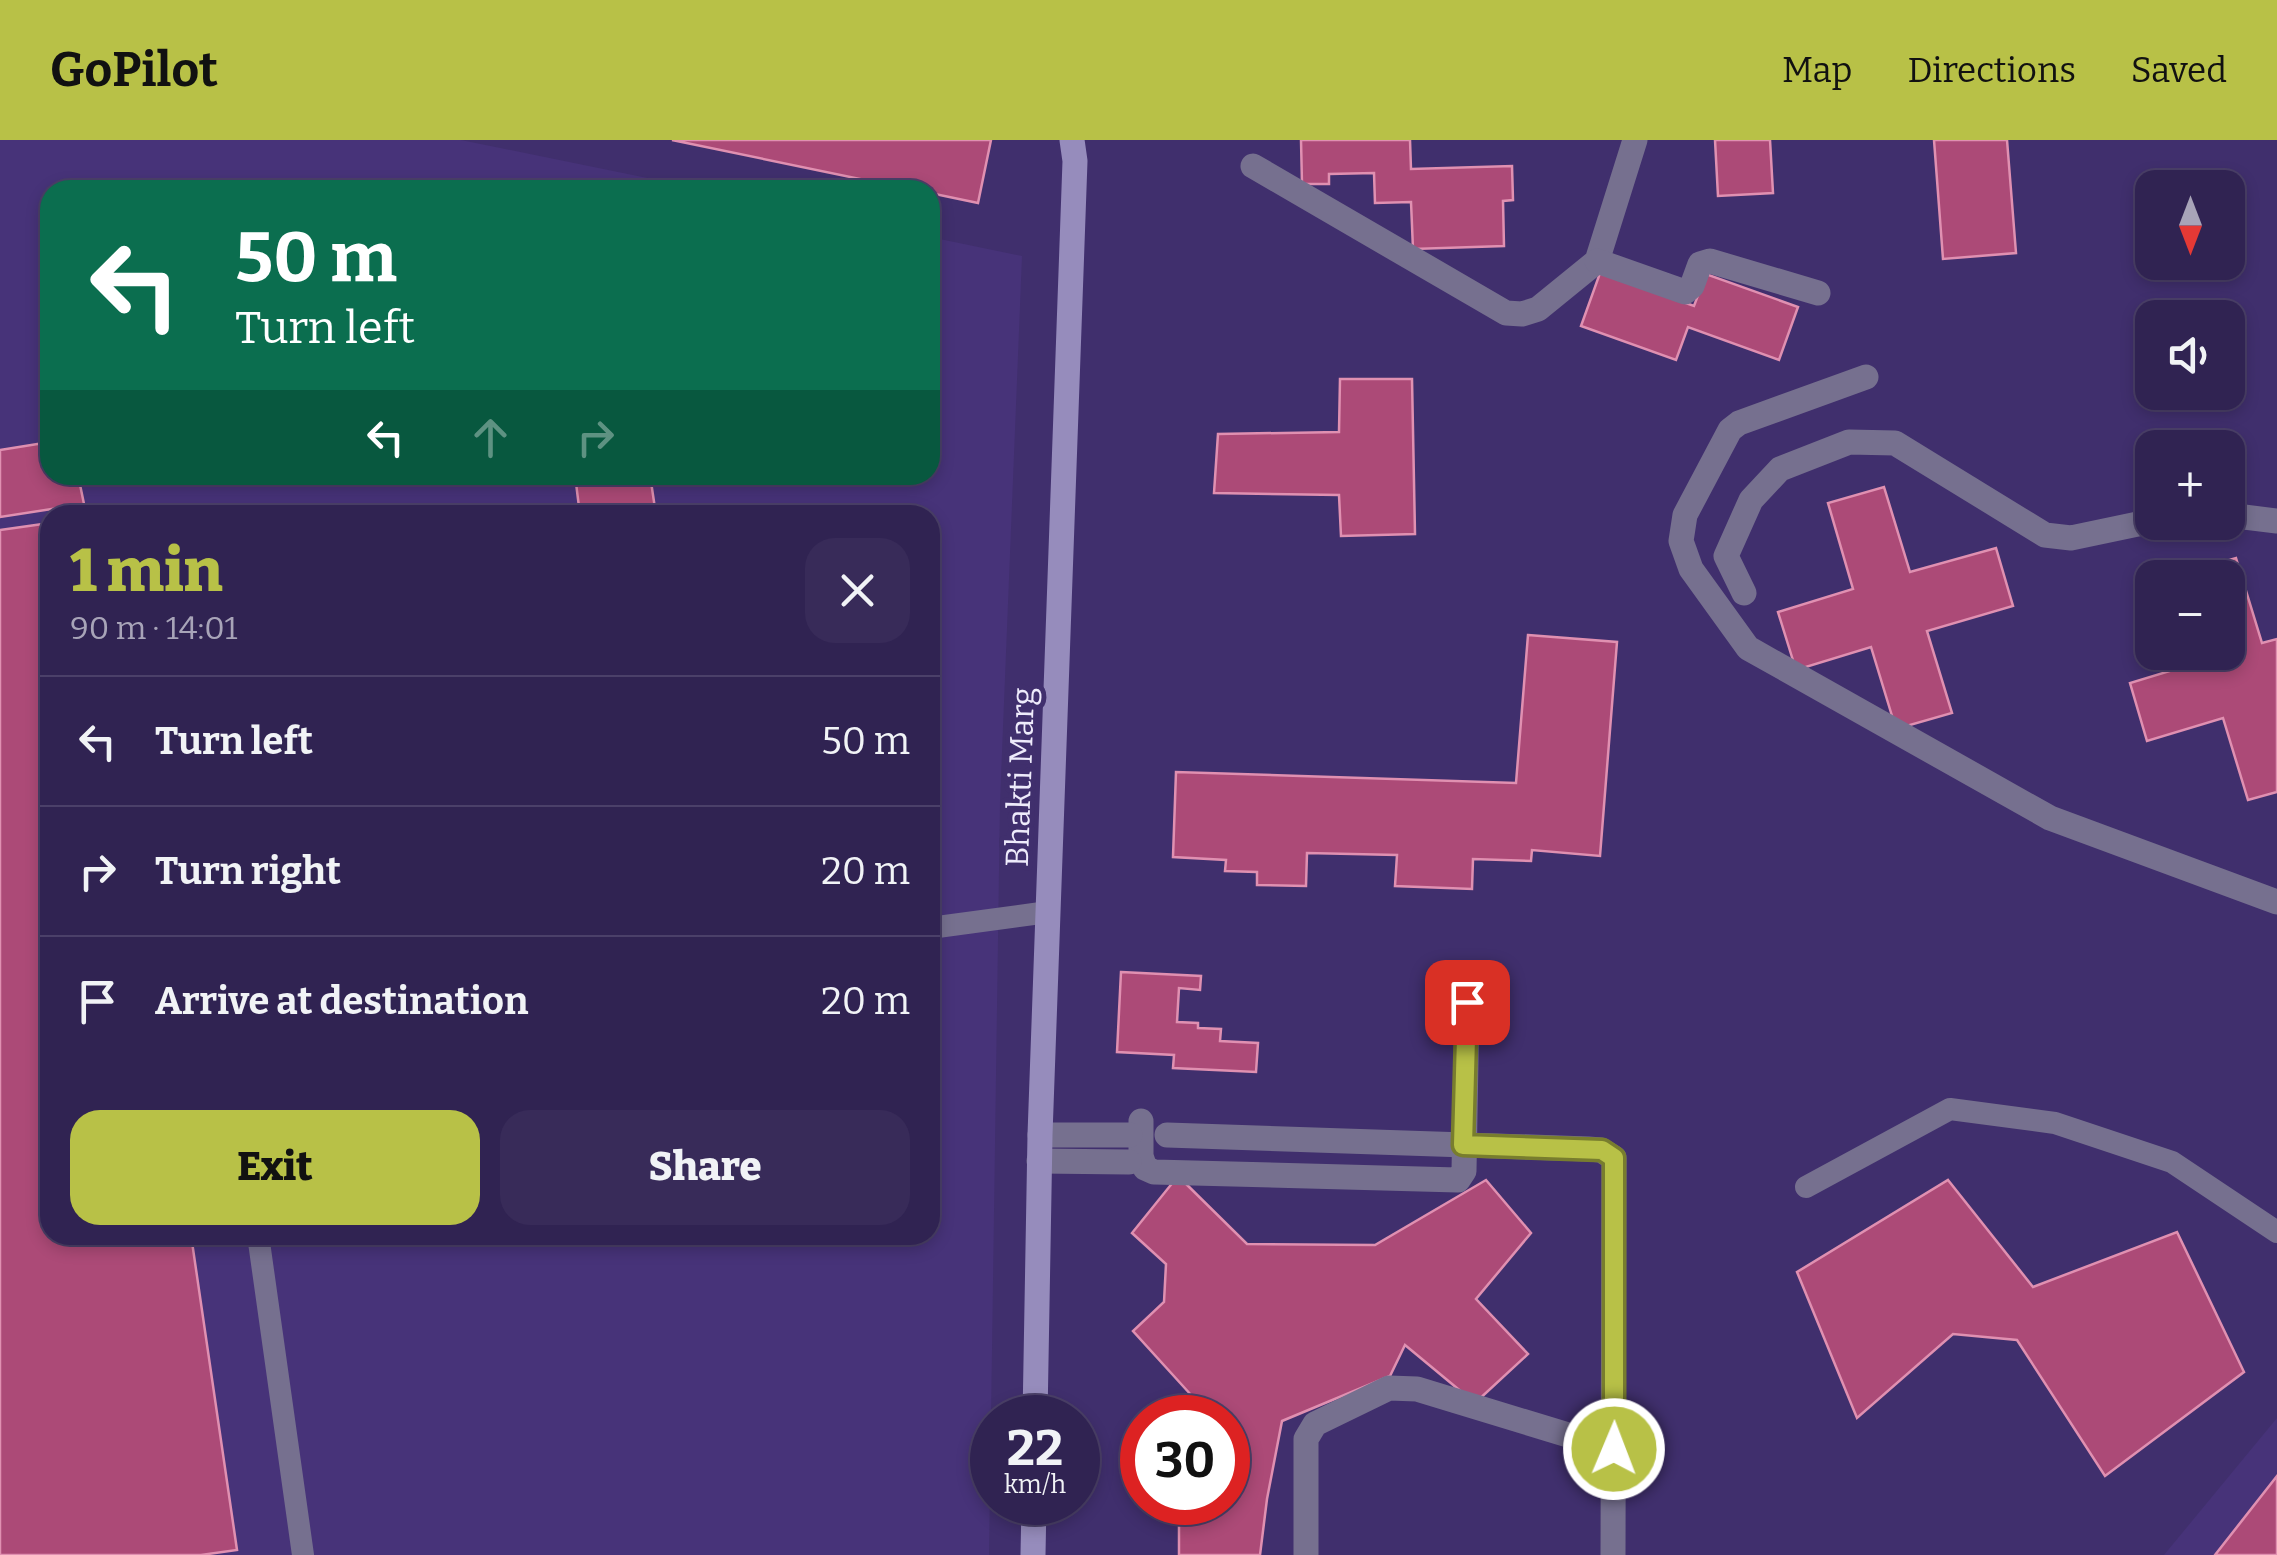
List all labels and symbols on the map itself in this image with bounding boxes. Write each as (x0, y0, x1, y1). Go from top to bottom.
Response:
north arrow (2135, 170, 2245, 280)
street label: Bhakti Marg (998, 687, 1042, 867)
pin (1425, 960, 1510, 1045)
speed limit sign: 30 (1120, 1395, 1250, 1525)
position arrow (1562, 1397, 1666, 1501)

